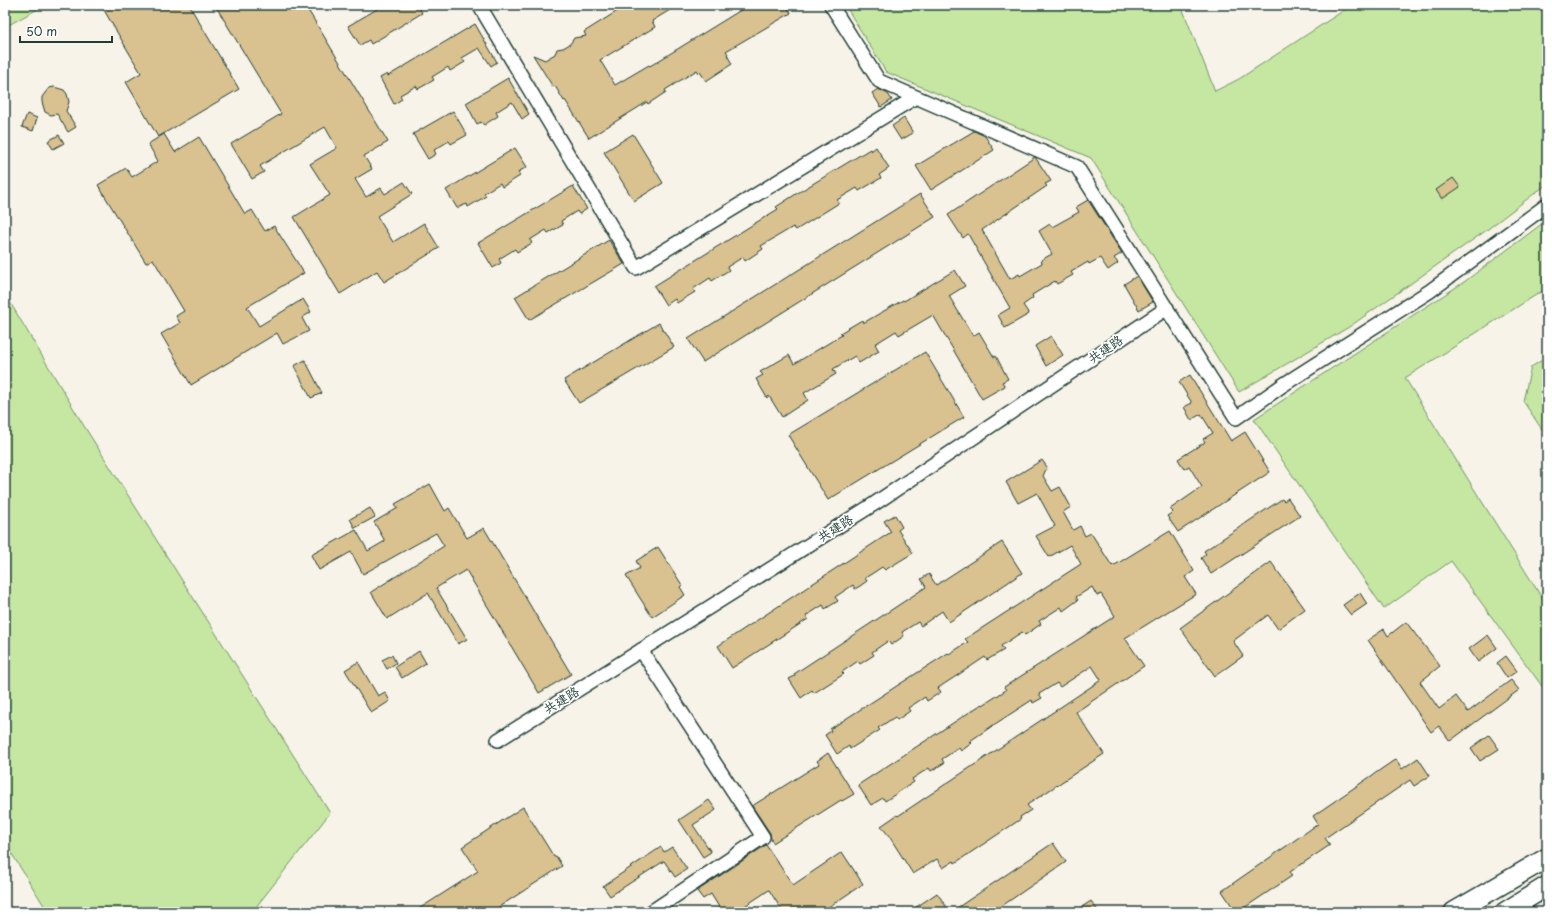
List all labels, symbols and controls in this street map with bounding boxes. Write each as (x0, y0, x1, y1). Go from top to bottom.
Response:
scale bar (20, 18, 112, 44)
text: 50 m (26, 22, 57, 40)
street label: 共建路 (1083, 330, 1126, 367)
street label: 共建路 (813, 509, 856, 546)
street label: 共建路 (539, 681, 582, 718)

